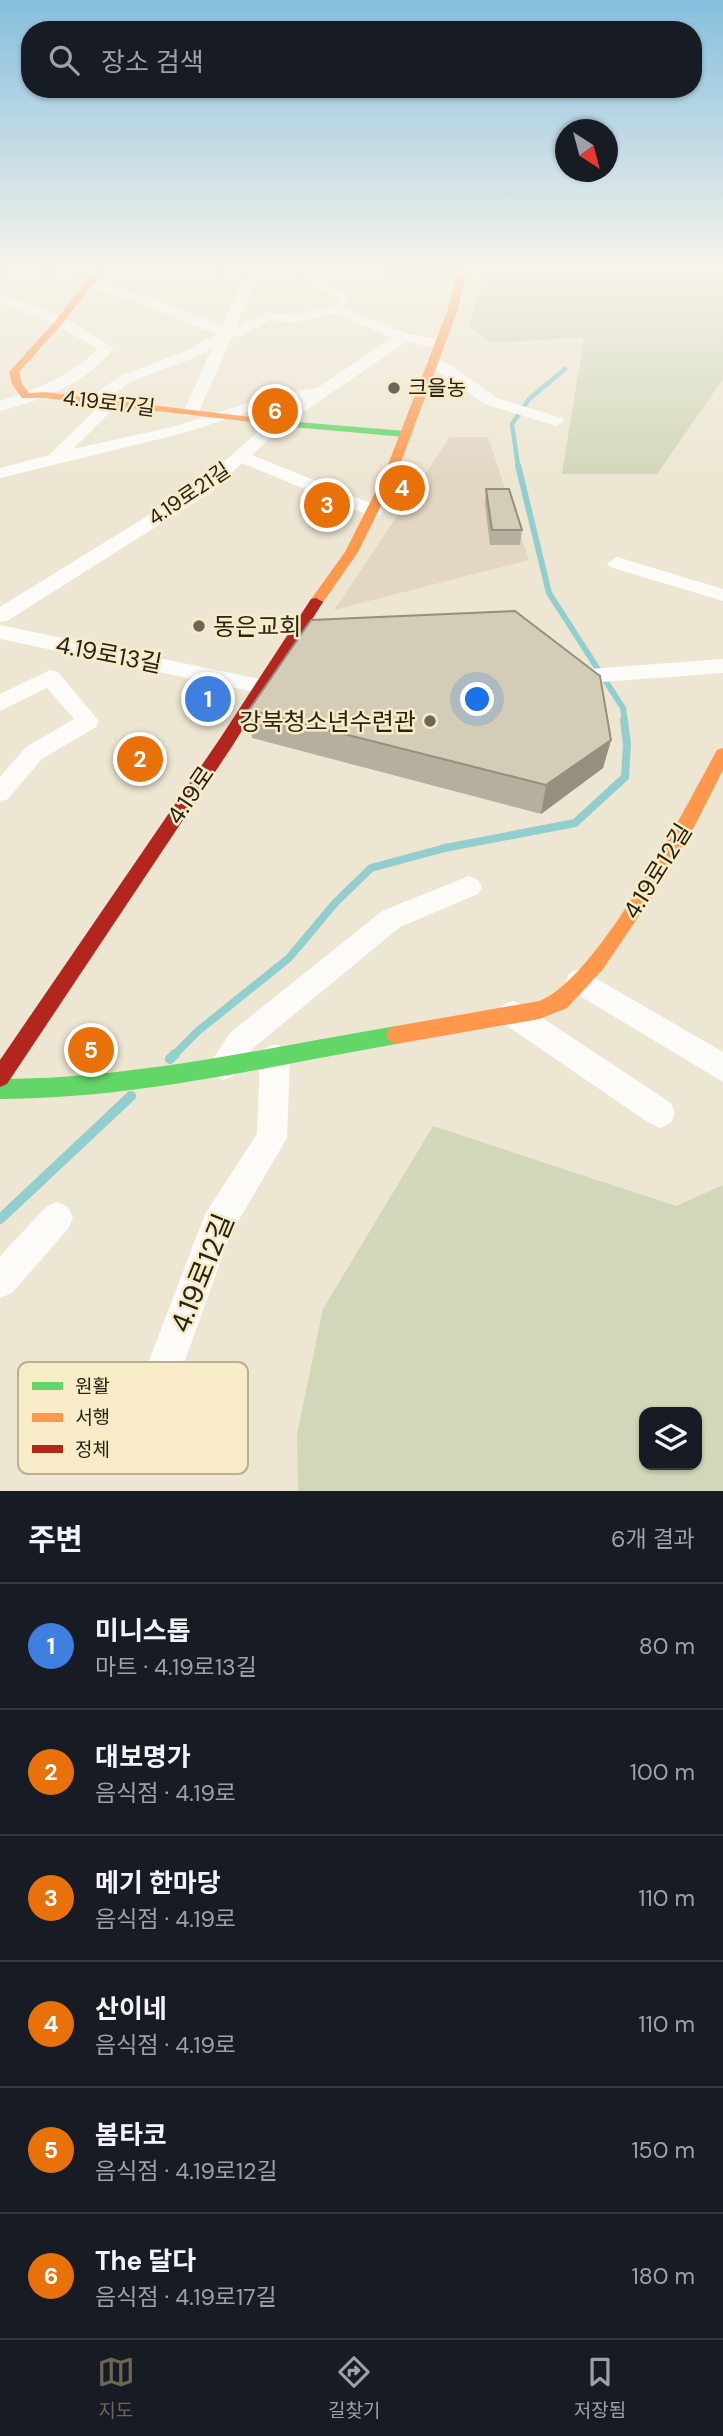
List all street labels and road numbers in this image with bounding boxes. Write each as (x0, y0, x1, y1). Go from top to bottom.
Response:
street label: 4.19로17길 (61, 383, 157, 423)
street label: 4.19로21길 (142, 456, 236, 532)
street label: 4.19로13길 (53, 629, 165, 679)
street label: 4.19로 (159, 760, 221, 830)
street label: 4.19로12길 (616, 817, 698, 925)
street label: 4.19로12길 (162, 1208, 242, 1338)

